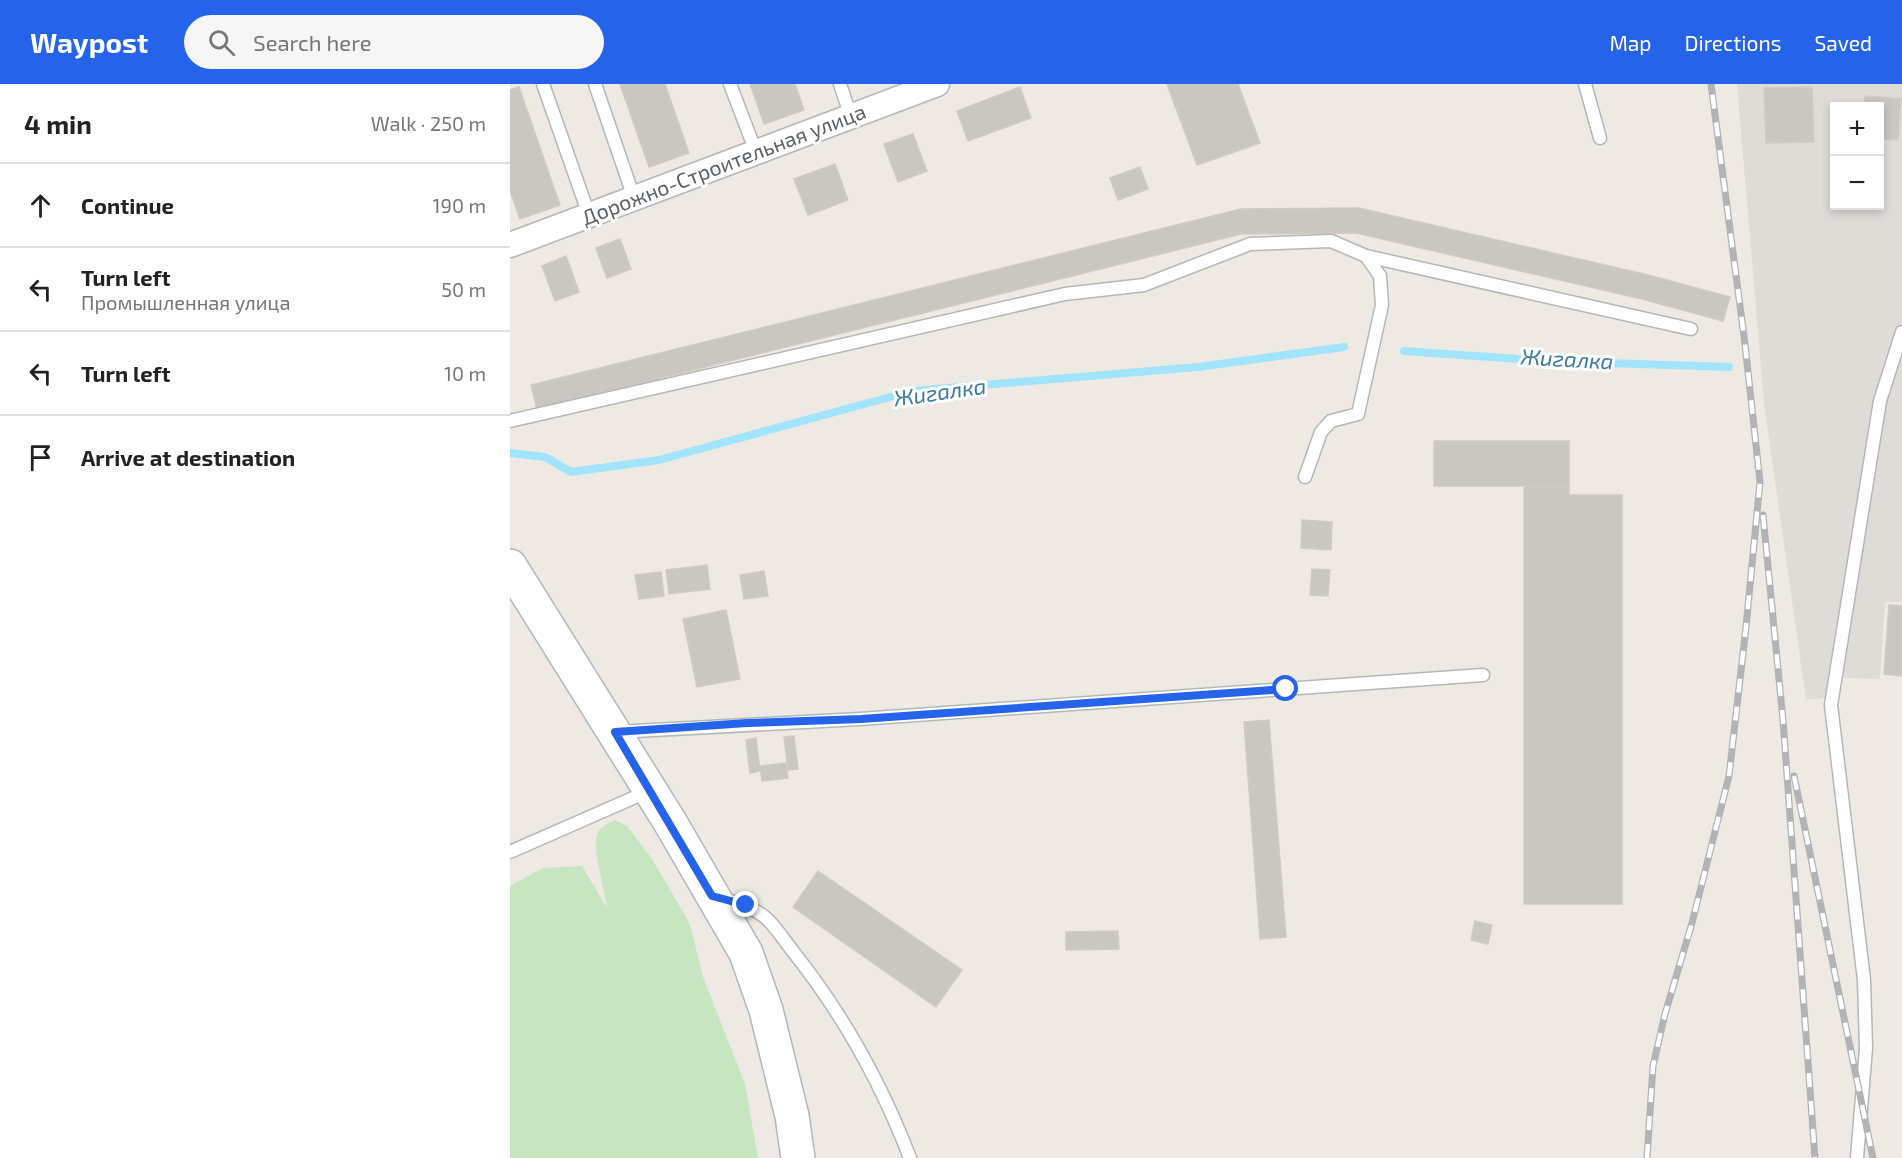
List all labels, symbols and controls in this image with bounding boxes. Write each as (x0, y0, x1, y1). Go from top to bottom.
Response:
search box (184, 15, 604, 69)
text: Waypost (30, 25, 148, 59)
icon: search (205, 26, 238, 59)
text: Search here (253, 29, 372, 55)
text: Map (1609, 30, 1652, 55)
text: Directions (1685, 30, 1781, 55)
text: Saved (1814, 30, 1872, 55)
street label: Дорожно-Строительная улица (578, 98, 869, 230)
map controls (1830, 102, 1884, 210)
button: + (1830, 102, 1884, 156)
text: 4 min (24, 108, 92, 139)
text: Walk · 250 m (371, 111, 486, 135)
button: − (1830, 156, 1884, 210)
icon: ahead (24, 189, 57, 222)
text: Continue (81, 192, 174, 218)
text: 190 m (433, 193, 486, 217)
text: Turn left (81, 264, 170, 290)
icon: left (24, 273, 57, 306)
text: 50 m (441, 277, 486, 301)
text: Промышленная улица (81, 290, 291, 314)
water label: Жигалка (1519, 343, 1614, 373)
icon: left (24, 357, 57, 390)
text: Turn left (81, 360, 170, 386)
text: 10 m (444, 361, 486, 385)
water label: Жигалка (891, 372, 988, 410)
icon: arrive (24, 441, 57, 474)
text: Arrive at destination (81, 444, 295, 470)
route start (1272, 675, 1298, 701)
route end (732, 891, 758, 917)

